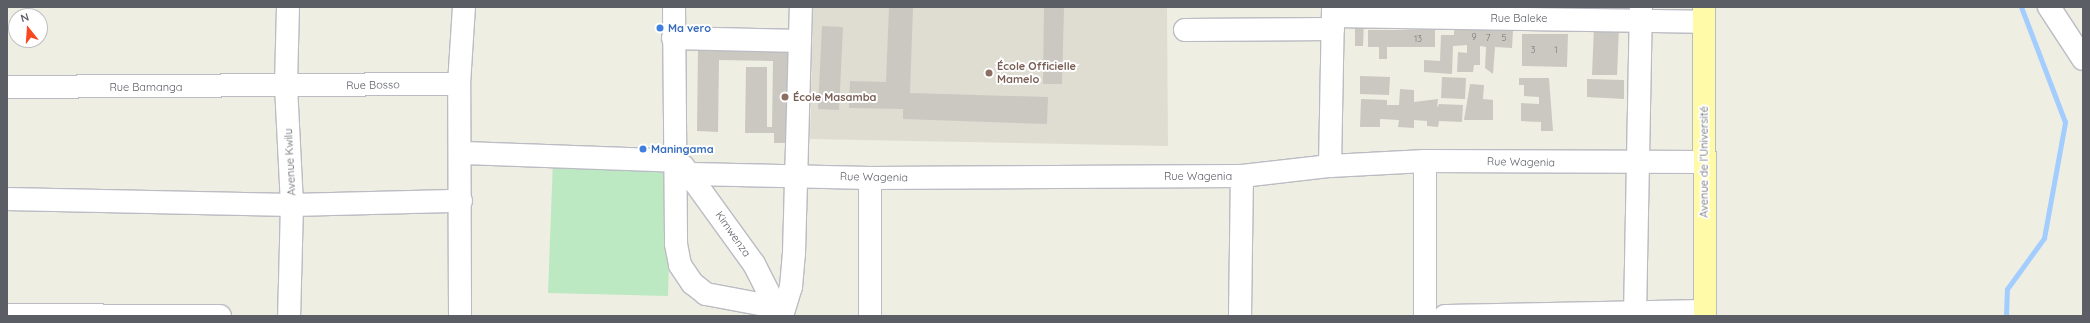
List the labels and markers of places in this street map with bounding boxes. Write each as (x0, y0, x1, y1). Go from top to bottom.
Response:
place label: Ma vero (668, 21, 711, 35)
marker: Ma vero (655, 23, 665, 33)
place label: École Officielle Mamelo (997, 60, 1076, 86)
marker: École Officielle Mamelo (984, 68, 994, 78)
place label: École Masamba (793, 90, 876, 104)
marker: École Masamba (780, 92, 790, 102)
place label: Maningama (651, 142, 714, 156)
marker: Maningama (638, 144, 648, 154)

